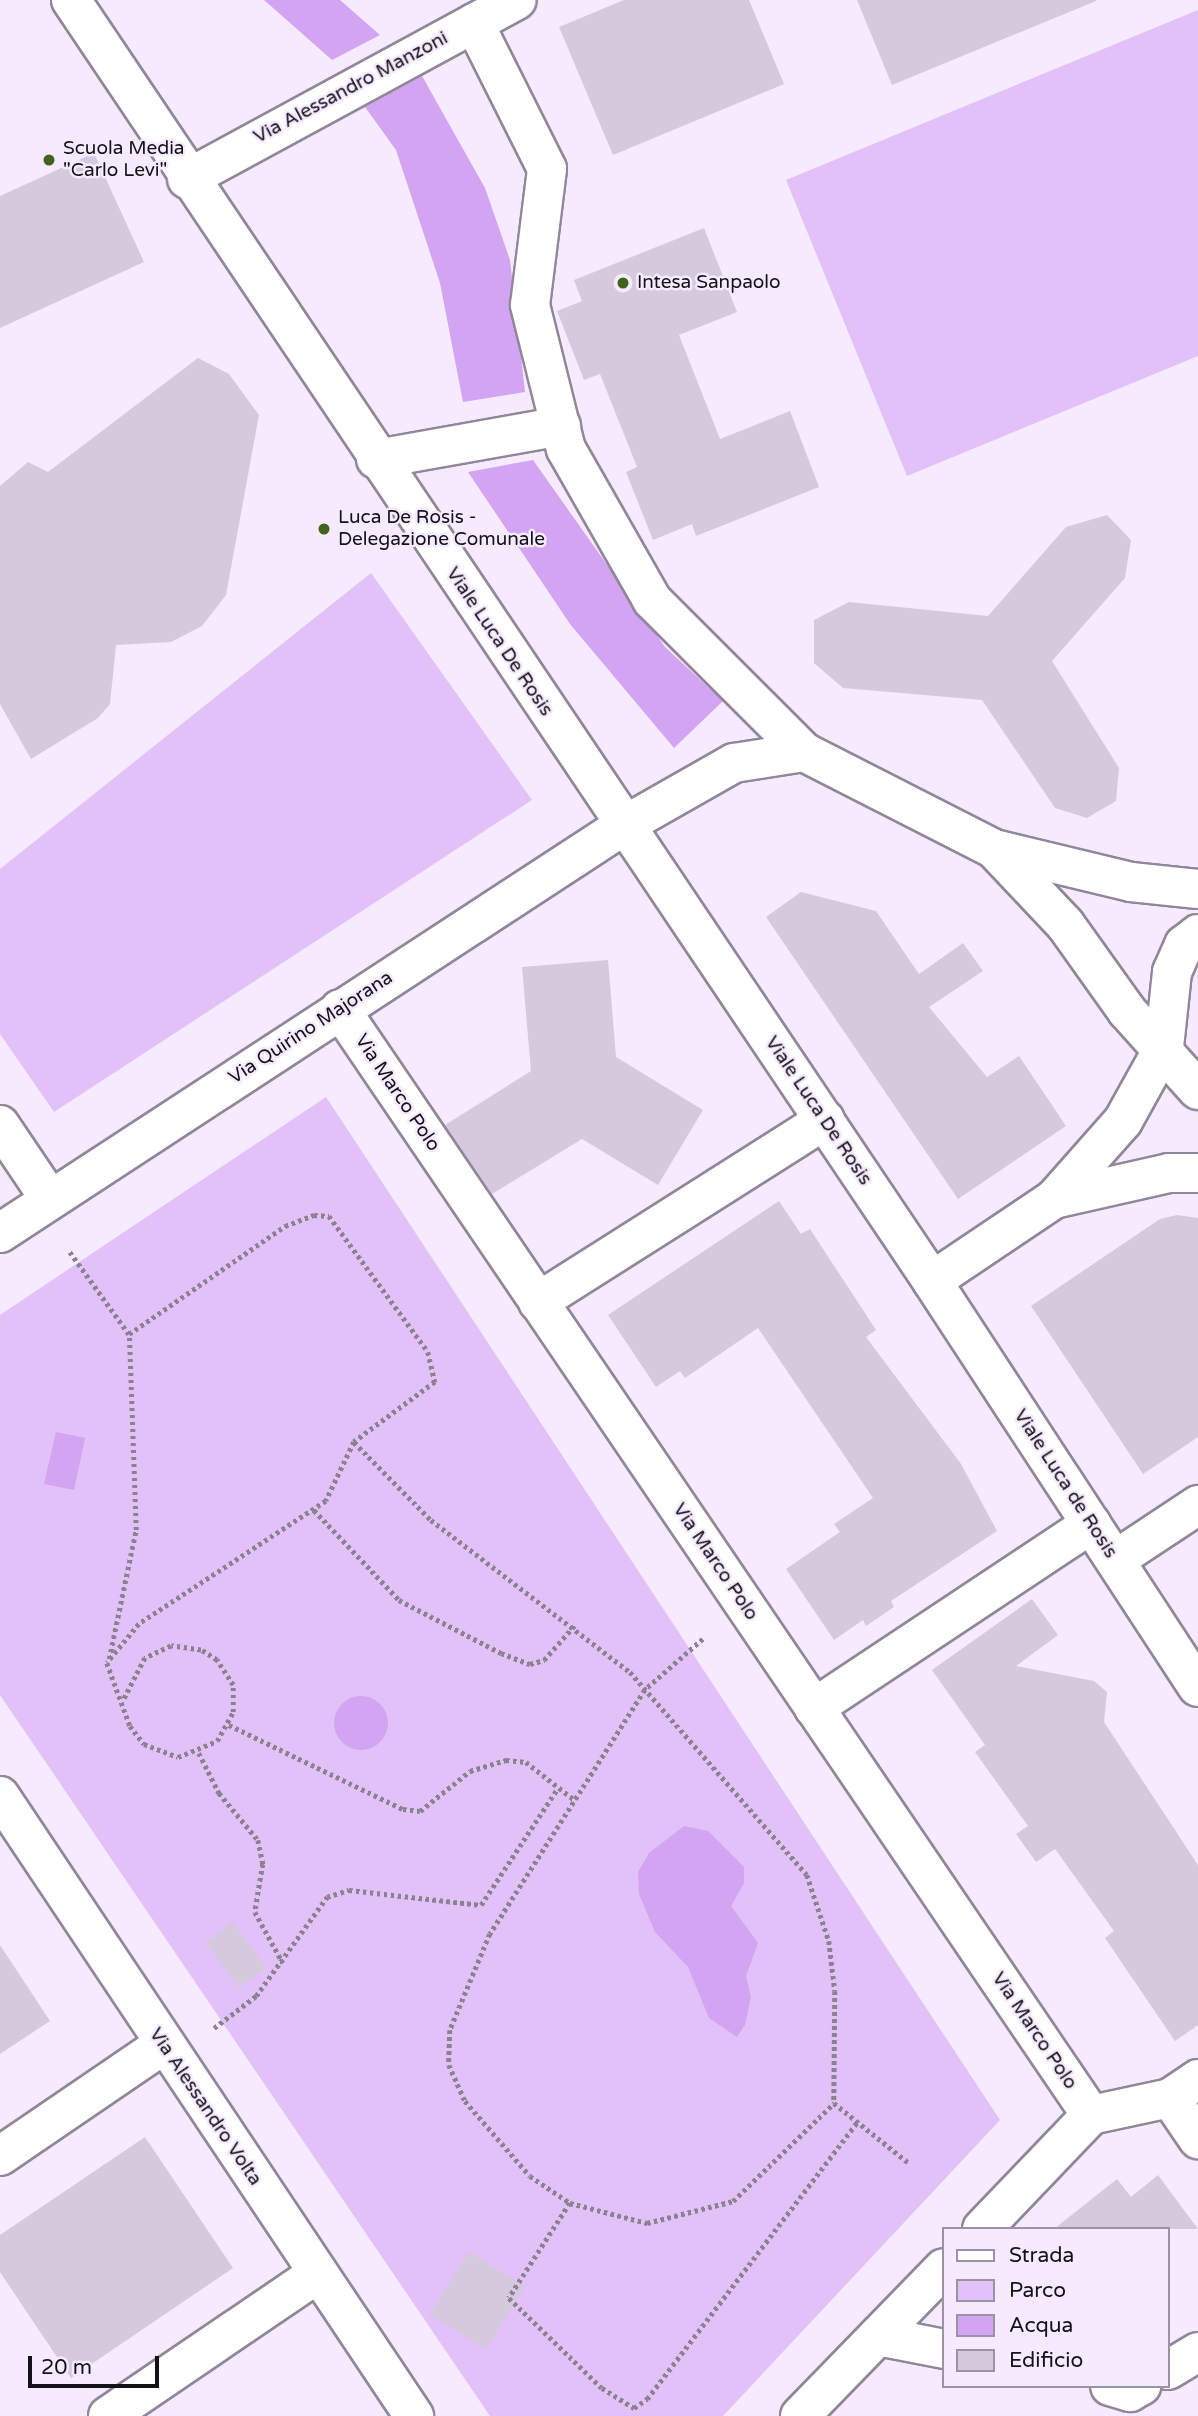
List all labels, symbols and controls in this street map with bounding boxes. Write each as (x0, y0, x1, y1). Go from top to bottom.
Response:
street label: Via Alessandro Manzoni (250, 27, 452, 149)
place label: Scuola Media "Carlo Levi" (63, 138, 185, 182)
marker: Scuola Media "Carlo Levi" (41, 152, 57, 168)
place label: Intesa Sanpaolo (637, 272, 781, 294)
marker: Intesa Sanpaolo (615, 275, 631, 291)
place label: Luca De Rosis - Delegazione Comunale (338, 507, 545, 551)
marker: Luca De Rosis - Delegazione Comunale (316, 521, 332, 537)
street label: Viale Luca De Rosis (441, 563, 557, 721)
street label: Via Quirino Majorana (225, 967, 397, 1089)
street label: Via Marco Polo (349, 1030, 445, 1156)
street label: Viale Luca De Rosis (760, 1032, 876, 1190)
street label: Viale Luca de Rosis (1008, 1405, 1122, 1563)
street label: Via Marco Polo (667, 1499, 763, 1625)
street label: Via Marco Polo (986, 1968, 1082, 2094)
street label: Via Alessandro Volta (144, 2024, 266, 2190)
legend (942, 2227, 1170, 2388)
text: Strada (1009, 2243, 1074, 2268)
text: Parco (1009, 2278, 1066, 2303)
text: Acqua (1009, 2313, 1073, 2338)
scale bar (32, 2342, 163, 2386)
text: Edificio (1009, 2348, 1083, 2373)
text: 20 m (41, 2355, 92, 2380)

